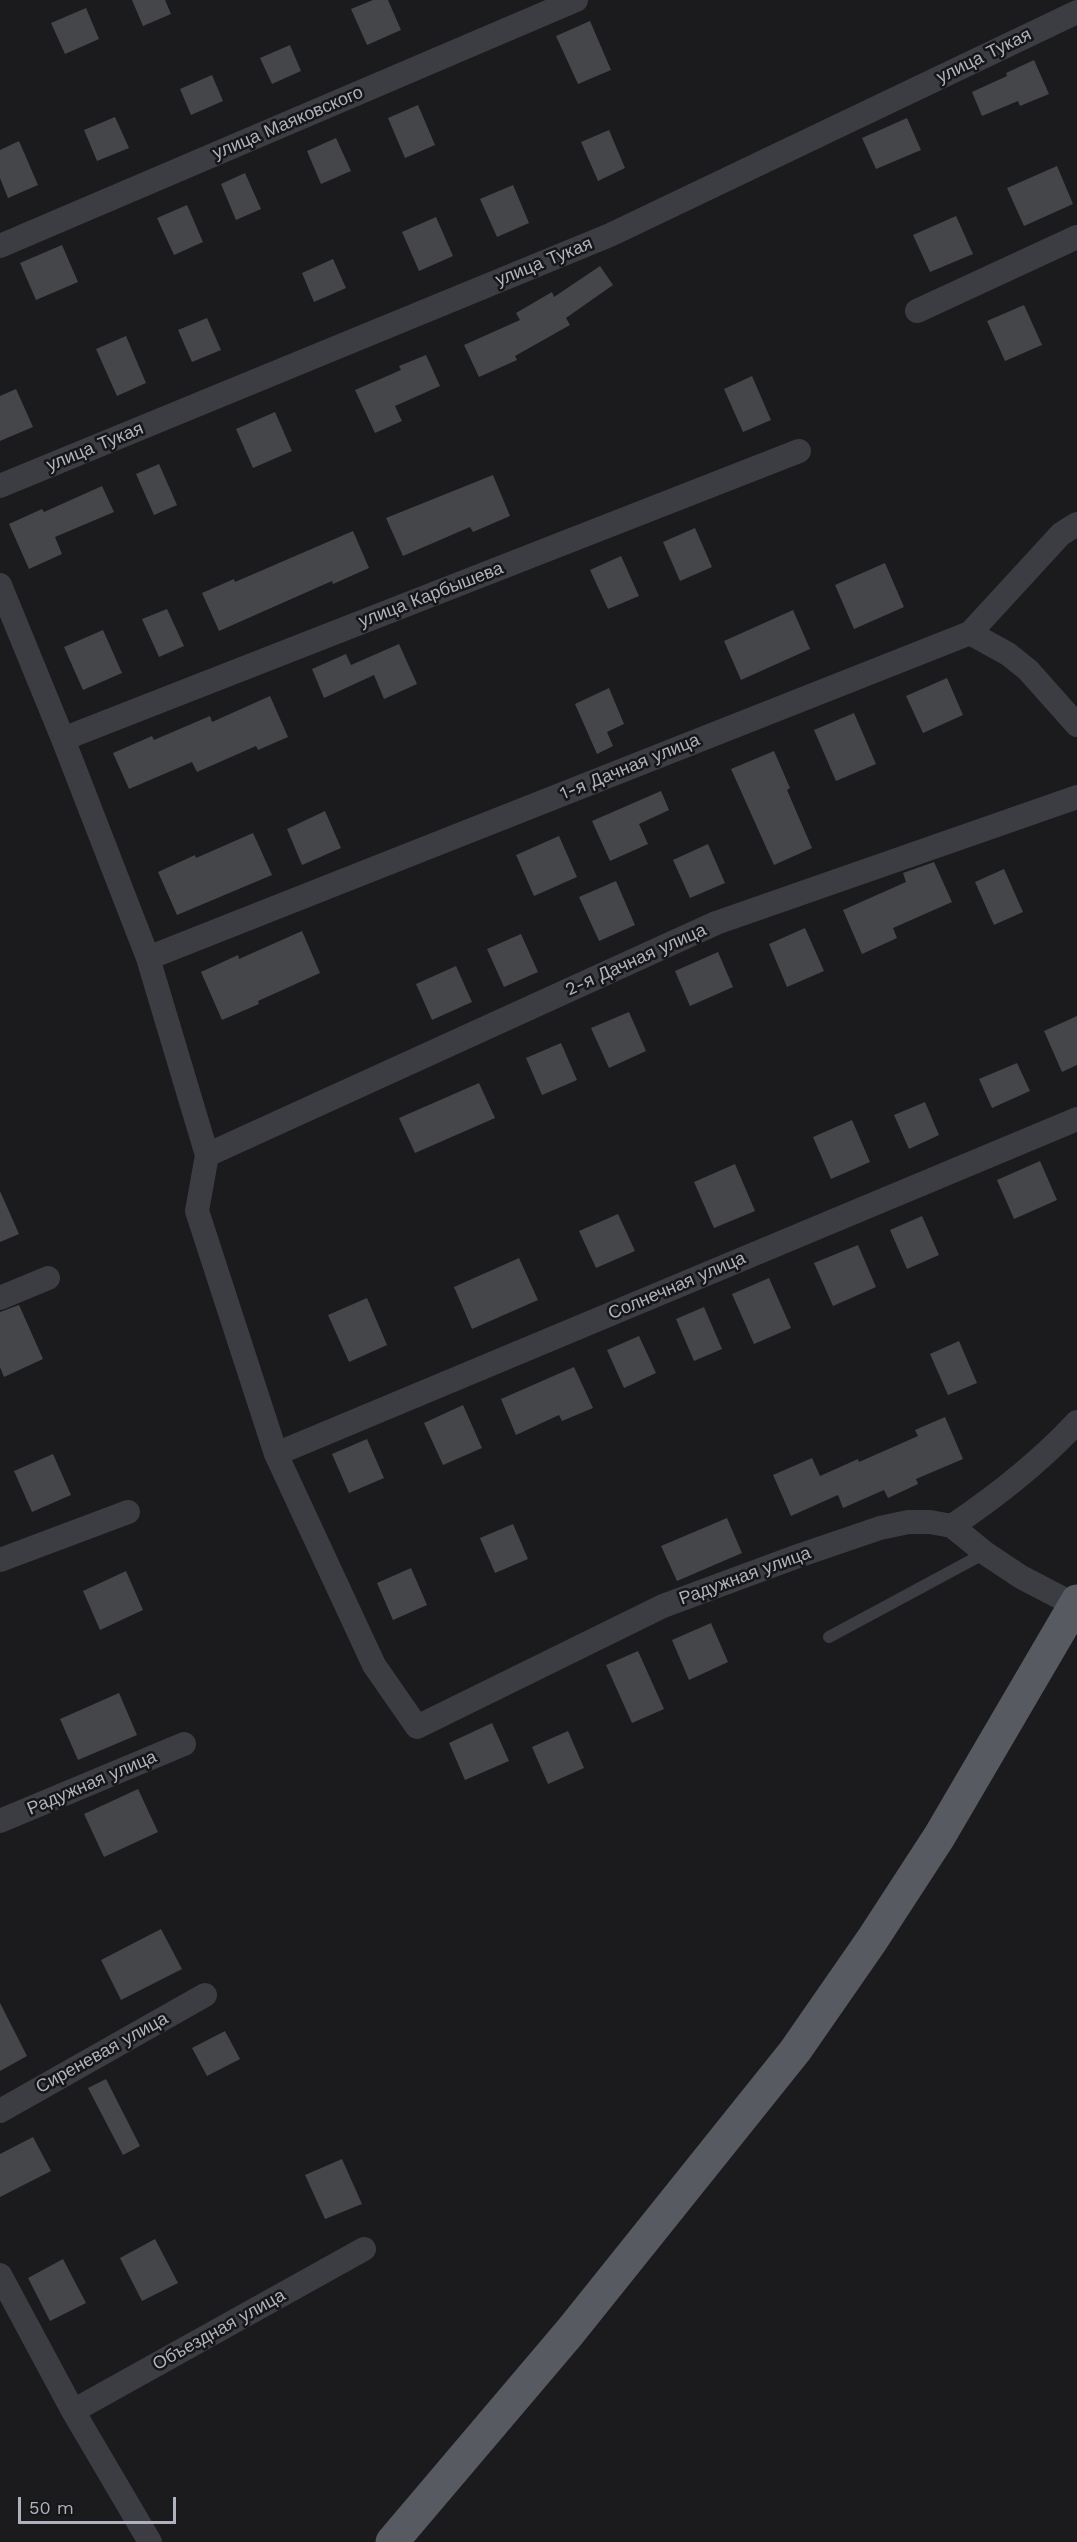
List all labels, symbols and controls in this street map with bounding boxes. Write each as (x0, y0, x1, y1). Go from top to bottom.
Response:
street label: улица Тукая (933, 24, 1035, 88)
street label: улица Маяковского (210, 82, 366, 164)
street label: улица Тукая (492, 233, 596, 291)
street label: улица Тукая (43, 418, 147, 476)
street label: улица Карбышева (356, 557, 506, 633)
street label: 1-я Дачная улица (557, 729, 703, 805)
street label: 2-я Дачная улица (562, 919, 710, 1001)
street label: Солнечная улица (605, 1247, 749, 1325)
street label: Радужная улица (676, 1542, 814, 1610)
street label: Радужная улица (24, 1746, 160, 1820)
street label: Сиреневая улица (32, 2008, 172, 2098)
street label: Объездная улица (149, 2285, 289, 2375)
scale bar (21, 2485, 178, 2523)
text: 50 m (29, 2497, 74, 2518)

